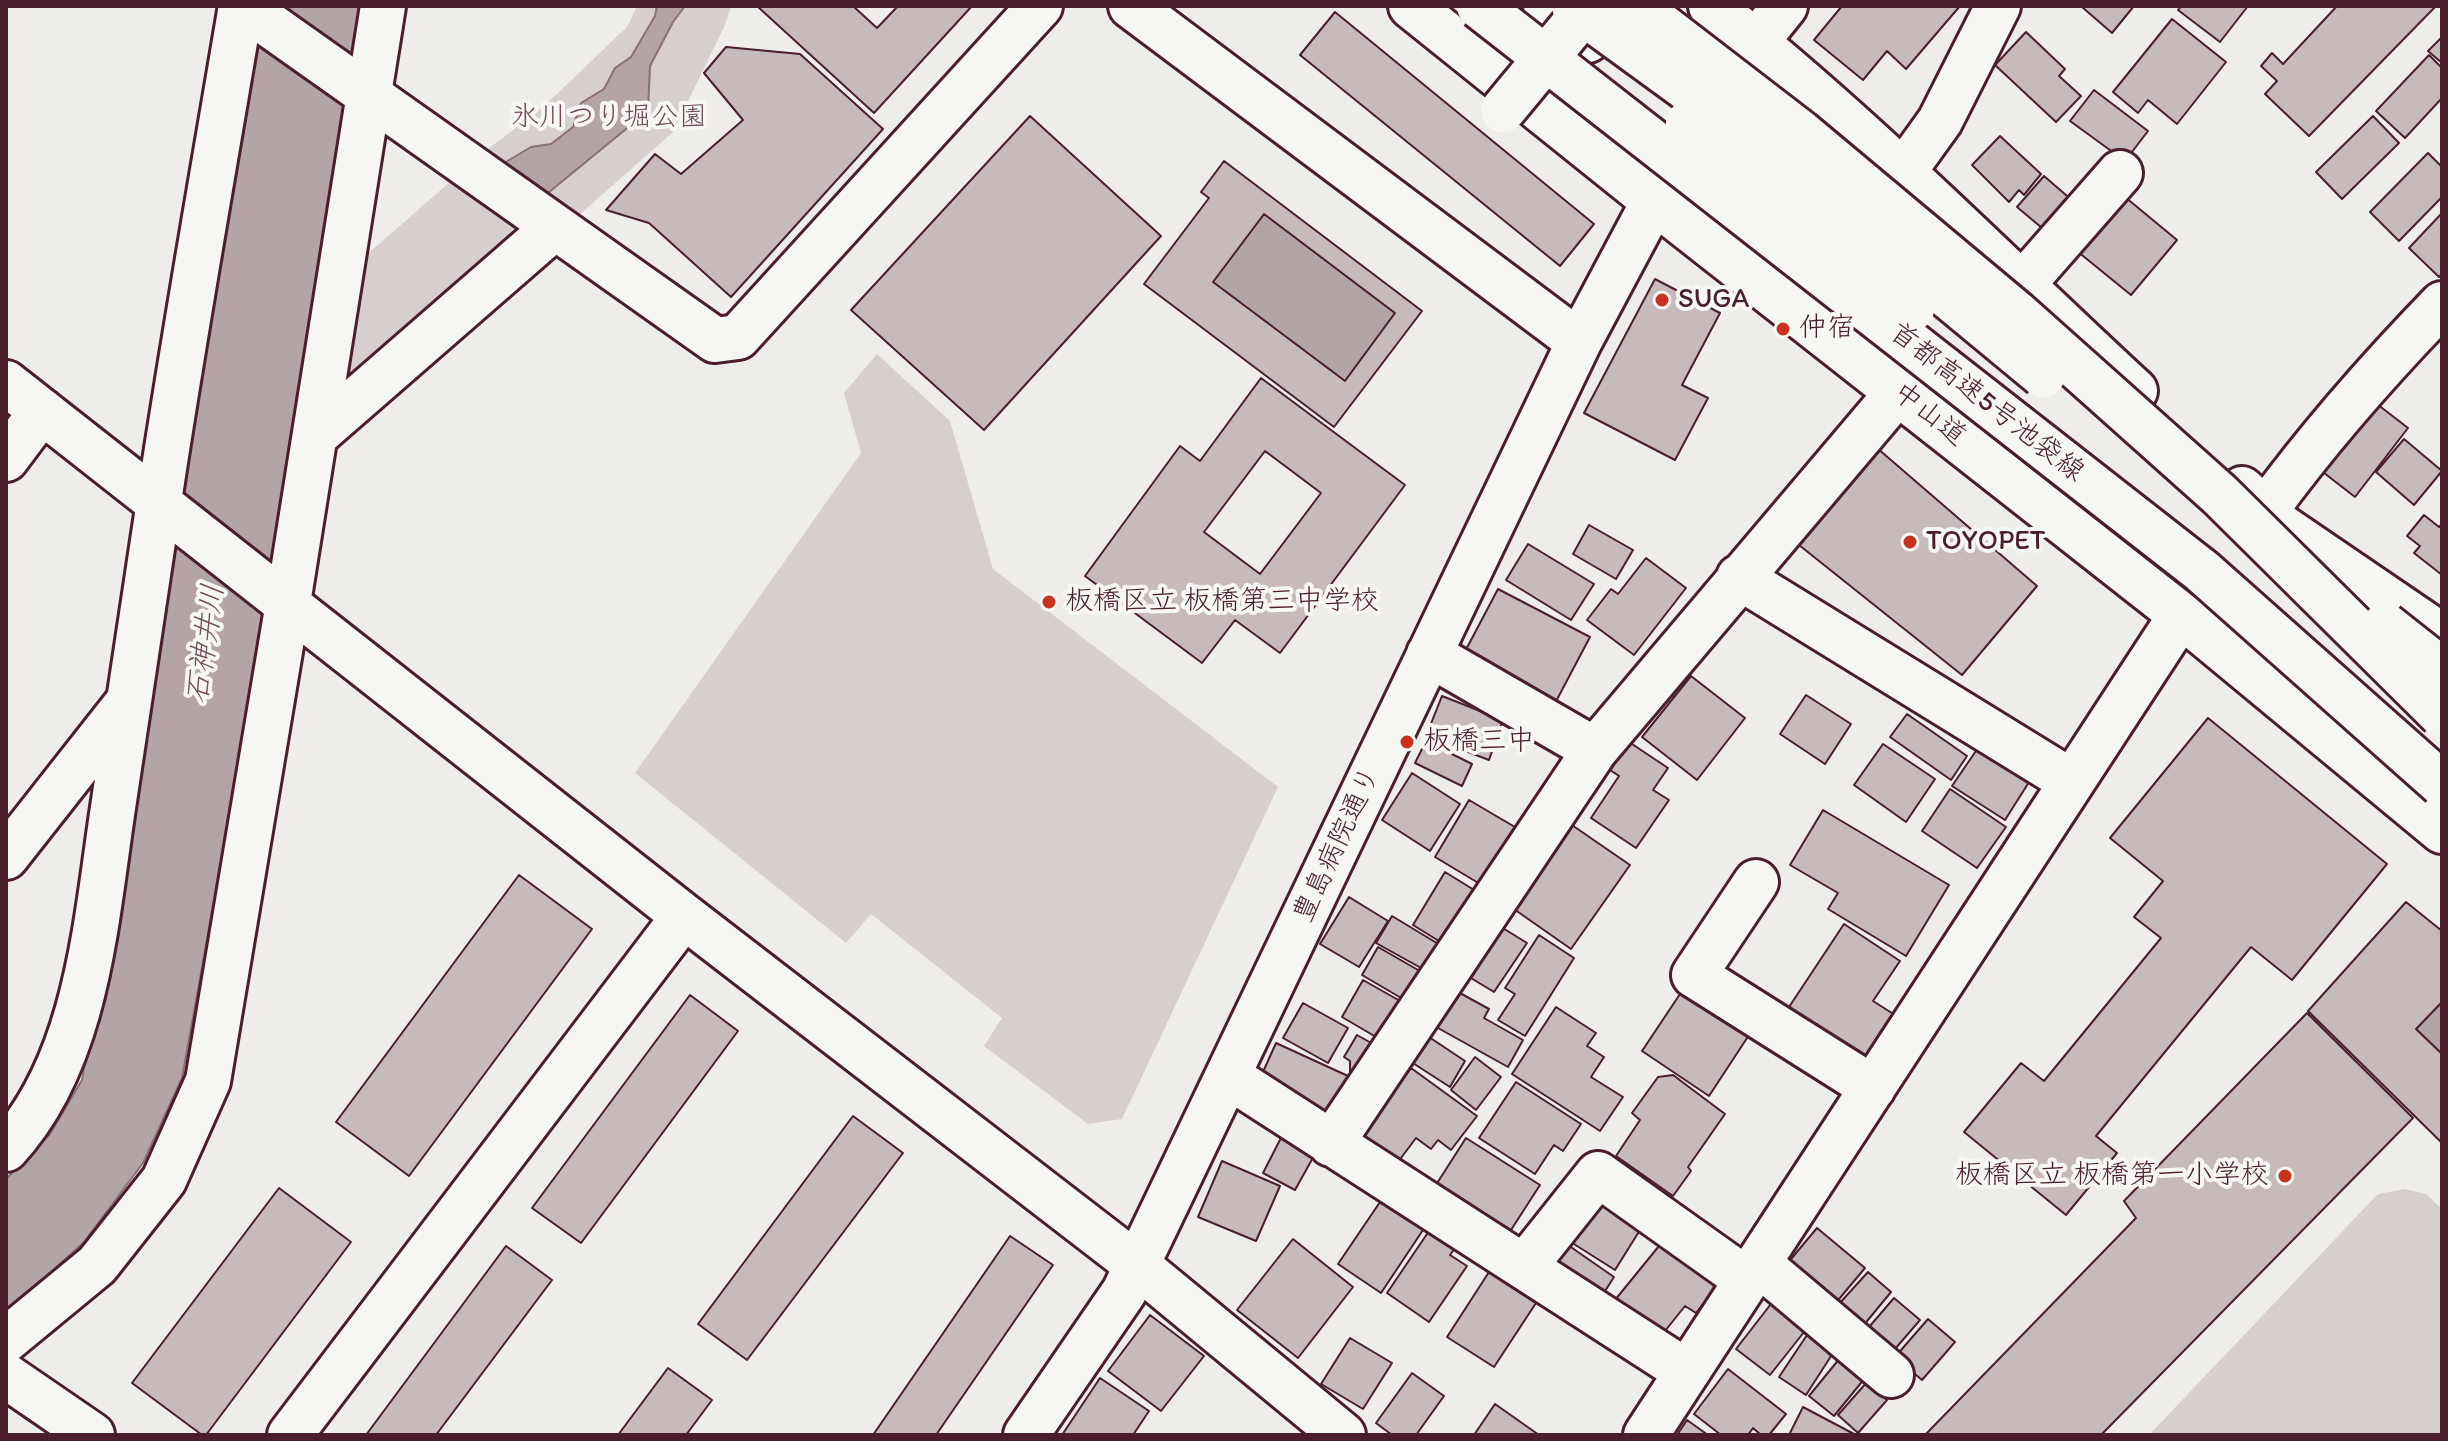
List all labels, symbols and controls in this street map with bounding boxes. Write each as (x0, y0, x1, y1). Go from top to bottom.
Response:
park label: 氷川つり堀公園 (511, 101, 707, 135)
place label: SUGA (1678, 283, 1750, 317)
marker: SUGA (1653, 291, 1671, 309)
place label: 仲宿 (1799, 312, 1855, 346)
street label: 首都高速5号池袋線 (1882, 316, 2090, 490)
marker: 仲宿 (1774, 320, 1792, 338)
street label: 中山道 (1886, 376, 1972, 454)
place label: TOYOPET (1926, 525, 2046, 559)
marker: TOYOPET (1901, 533, 1919, 551)
water label: 石神井川 (181, 582, 233, 706)
place label: 板橋区立 板橋第三中学校 (1065, 585, 1379, 619)
marker: 板橋区立 板橋第三中学校 (1040, 593, 1058, 611)
place label: 板橋三中 (1423, 725, 1535, 759)
marker: 板橋三中 (1398, 733, 1416, 751)
street label: 豊島病院通り (1287, 762, 1389, 928)
place label: 板橋区立 板橋第一小学校 (1955, 1159, 2269, 1193)
marker: 板橋区立 板橋第一小学校 (2276, 1167, 2294, 1185)

